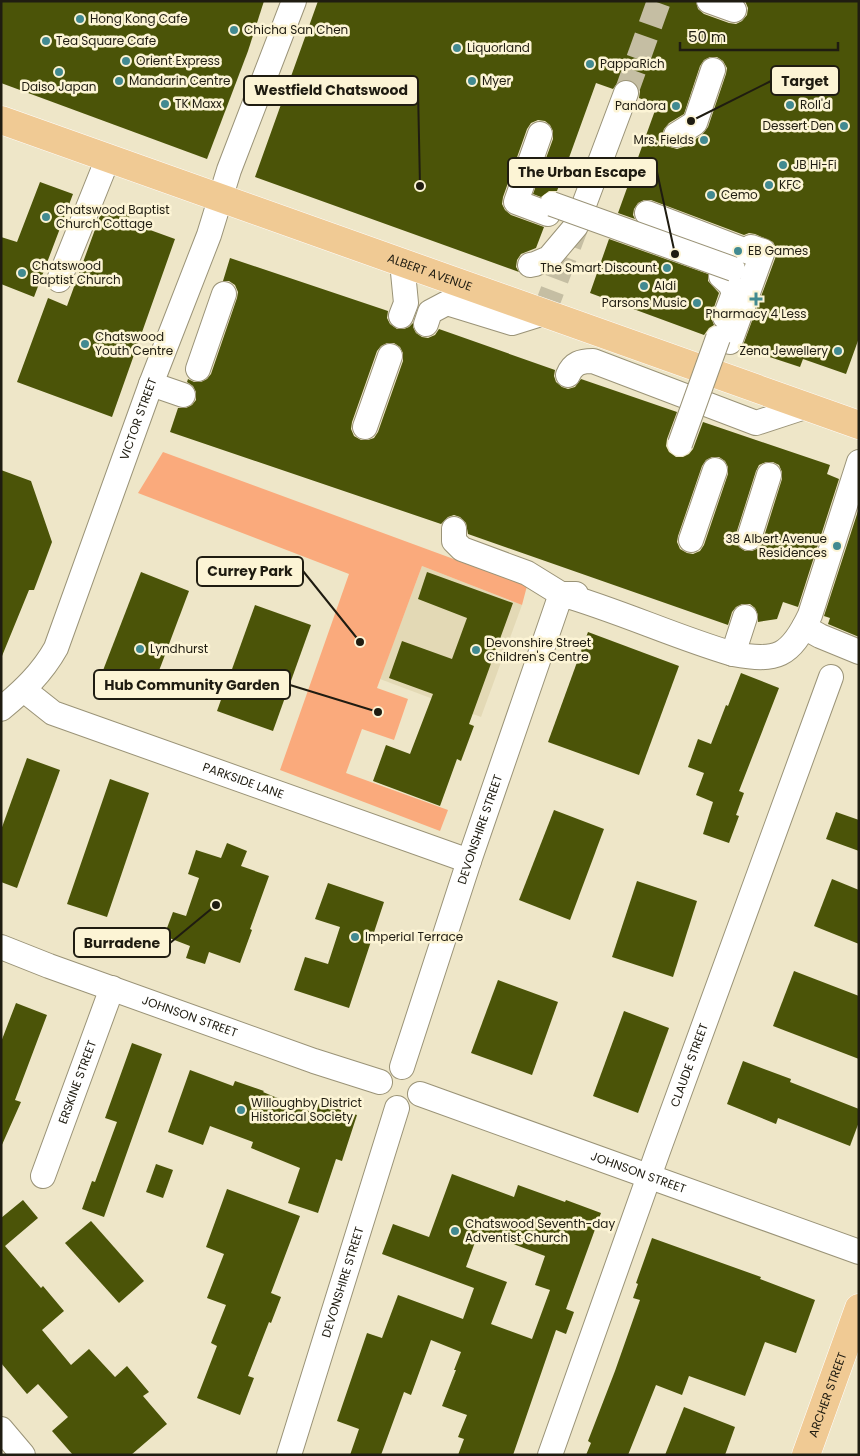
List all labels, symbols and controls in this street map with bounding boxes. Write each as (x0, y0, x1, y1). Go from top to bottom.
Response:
place label: Hong Kong Cafe (90, 10, 188, 27)
marker: Hong Kong Cafe (74, 13, 86, 25)
scale bar (680, 20, 838, 52)
place label: Chicha San Chen (244, 21, 348, 38)
marker: Chicha San Chen (228, 24, 240, 36)
text: 50 m (688, 26, 726, 47)
place label: Tea Square Cafe (56, 32, 156, 49)
marker: Tea Square Cafe (40, 35, 52, 47)
place label: Liquorland (467, 39, 530, 56)
marker: Liquorland (451, 42, 463, 54)
place label: Orient Express (136, 52, 220, 69)
marker: Orient Express (120, 55, 132, 67)
place label: PappaRich (600, 55, 665, 72)
marker: PappaRich (584, 58, 596, 70)
marker: Daiso Japan (53, 66, 65, 78)
callout: Target (771, 66, 839, 95)
text: Target (781, 71, 829, 91)
place label: Mandarin Centre (129, 72, 230, 89)
place label: Myer (482, 72, 512, 89)
marker: Mandarin Centre (113, 75, 125, 87)
marker: Myer (466, 75, 478, 87)
callout: Westfield Chatswood (244, 76, 418, 105)
place label: Daiso Japan (21, 78, 97, 95)
text: Westfield Chatswood (254, 80, 408, 100)
place label: TK Maxx (175, 95, 222, 112)
place label: Roll'd (800, 96, 831, 113)
place label: Pandora (615, 97, 666, 114)
marker: TK Maxx (159, 98, 171, 110)
marker: Roll'd (784, 99, 796, 111)
marker: Pandora (670, 100, 682, 112)
place label: Dessert Den (762, 117, 834, 134)
marker: Dessert Den (838, 120, 850, 132)
place label: Mrs. Fields (633, 131, 694, 148)
marker: Mrs. Fields (698, 134, 710, 146)
place label: JB Hi-Fi (793, 156, 837, 173)
callout: The Urban Escape (508, 158, 657, 187)
marker: JB Hi-Fi (777, 159, 789, 171)
text: The Urban Escape (518, 162, 646, 182)
place label: KFC (779, 176, 802, 193)
marker: KFC (763, 179, 775, 191)
place label: Cemo (721, 186, 758, 203)
marker: Cemo (705, 189, 717, 201)
place label: Chatswood Baptist Church Cottage (56, 201, 170, 232)
marker: Chatswood Baptist Church Cottage (40, 211, 52, 223)
place label: EB Games (748, 242, 808, 259)
marker: EB Games (732, 245, 744, 257)
street label: ALBERT AVENUE (385, 249, 475, 295)
place label: Chatswood Baptist Church (32, 257, 121, 288)
place label: The Smart Discount (540, 259, 657, 276)
marker: The Smart Discount (661, 262, 673, 274)
marker: Chatswood Baptist Church (16, 267, 28, 279)
place label: Aldi (654, 277, 676, 294)
marker: Aldi (638, 280, 650, 292)
marker: Pharmacy 4 Less (750, 293, 762, 305)
place label: Parsons Music (602, 294, 687, 311)
marker: Parsons Music (691, 297, 703, 309)
place label: Pharmacy 4 Less (706, 305, 806, 322)
place label: Chatswood Youth Centre (95, 328, 173, 359)
marker: Chatswood Youth Centre (79, 338, 91, 350)
place label: Zena Jewellery (739, 342, 828, 359)
marker: Zena Jewellery (832, 345, 844, 357)
street label: VICTOR STREET (115, 375, 161, 462)
place label: 38 Albert Avenue Residences (725, 530, 827, 561)
marker: 38 Albert Avenue Residences (831, 540, 843, 552)
callout: Currey Park (197, 557, 303, 586)
text: Currey Park (207, 561, 293, 581)
place label: Devonshire Street Children's Centre (486, 634, 591, 665)
place label: Lyndhurst (150, 640, 208, 657)
marker: Lyndhurst (134, 643, 146, 655)
marker: Devonshire Street Children's Centre (470, 644, 482, 656)
callout: Hub Community Garden (94, 670, 290, 699)
text: Hub Community Garden (104, 675, 280, 695)
street label: PARKSIDE LANE (200, 758, 286, 803)
street label: DEVONSHIRE STREET (453, 772, 506, 887)
callout: Burradene (74, 928, 170, 957)
place label: Imperial Terrace (365, 928, 463, 945)
marker: Imperial Terrace (349, 931, 361, 943)
text: Burradene (84, 933, 161, 953)
street label: JOHNSON STREET (140, 991, 240, 1041)
street label: CLAUDE STREET (666, 1020, 712, 1109)
street label: ERSKINE STREET (54, 1037, 100, 1126)
place label: Willoughby District Historical Society (251, 1094, 362, 1125)
marker: Willoughby District Historical Society (235, 1104, 247, 1116)
street label: JOHNSON STREET (588, 1147, 689, 1197)
place label: Chatswood Seventh-day Adventist Church (465, 1215, 615, 1246)
street label: DEVONSHIRE STREET (317, 1224, 368, 1340)
marker: Chatswood Seventh-day Adventist Church (449, 1225, 461, 1237)
street label: ARCHER STREET (804, 1349, 851, 1440)

